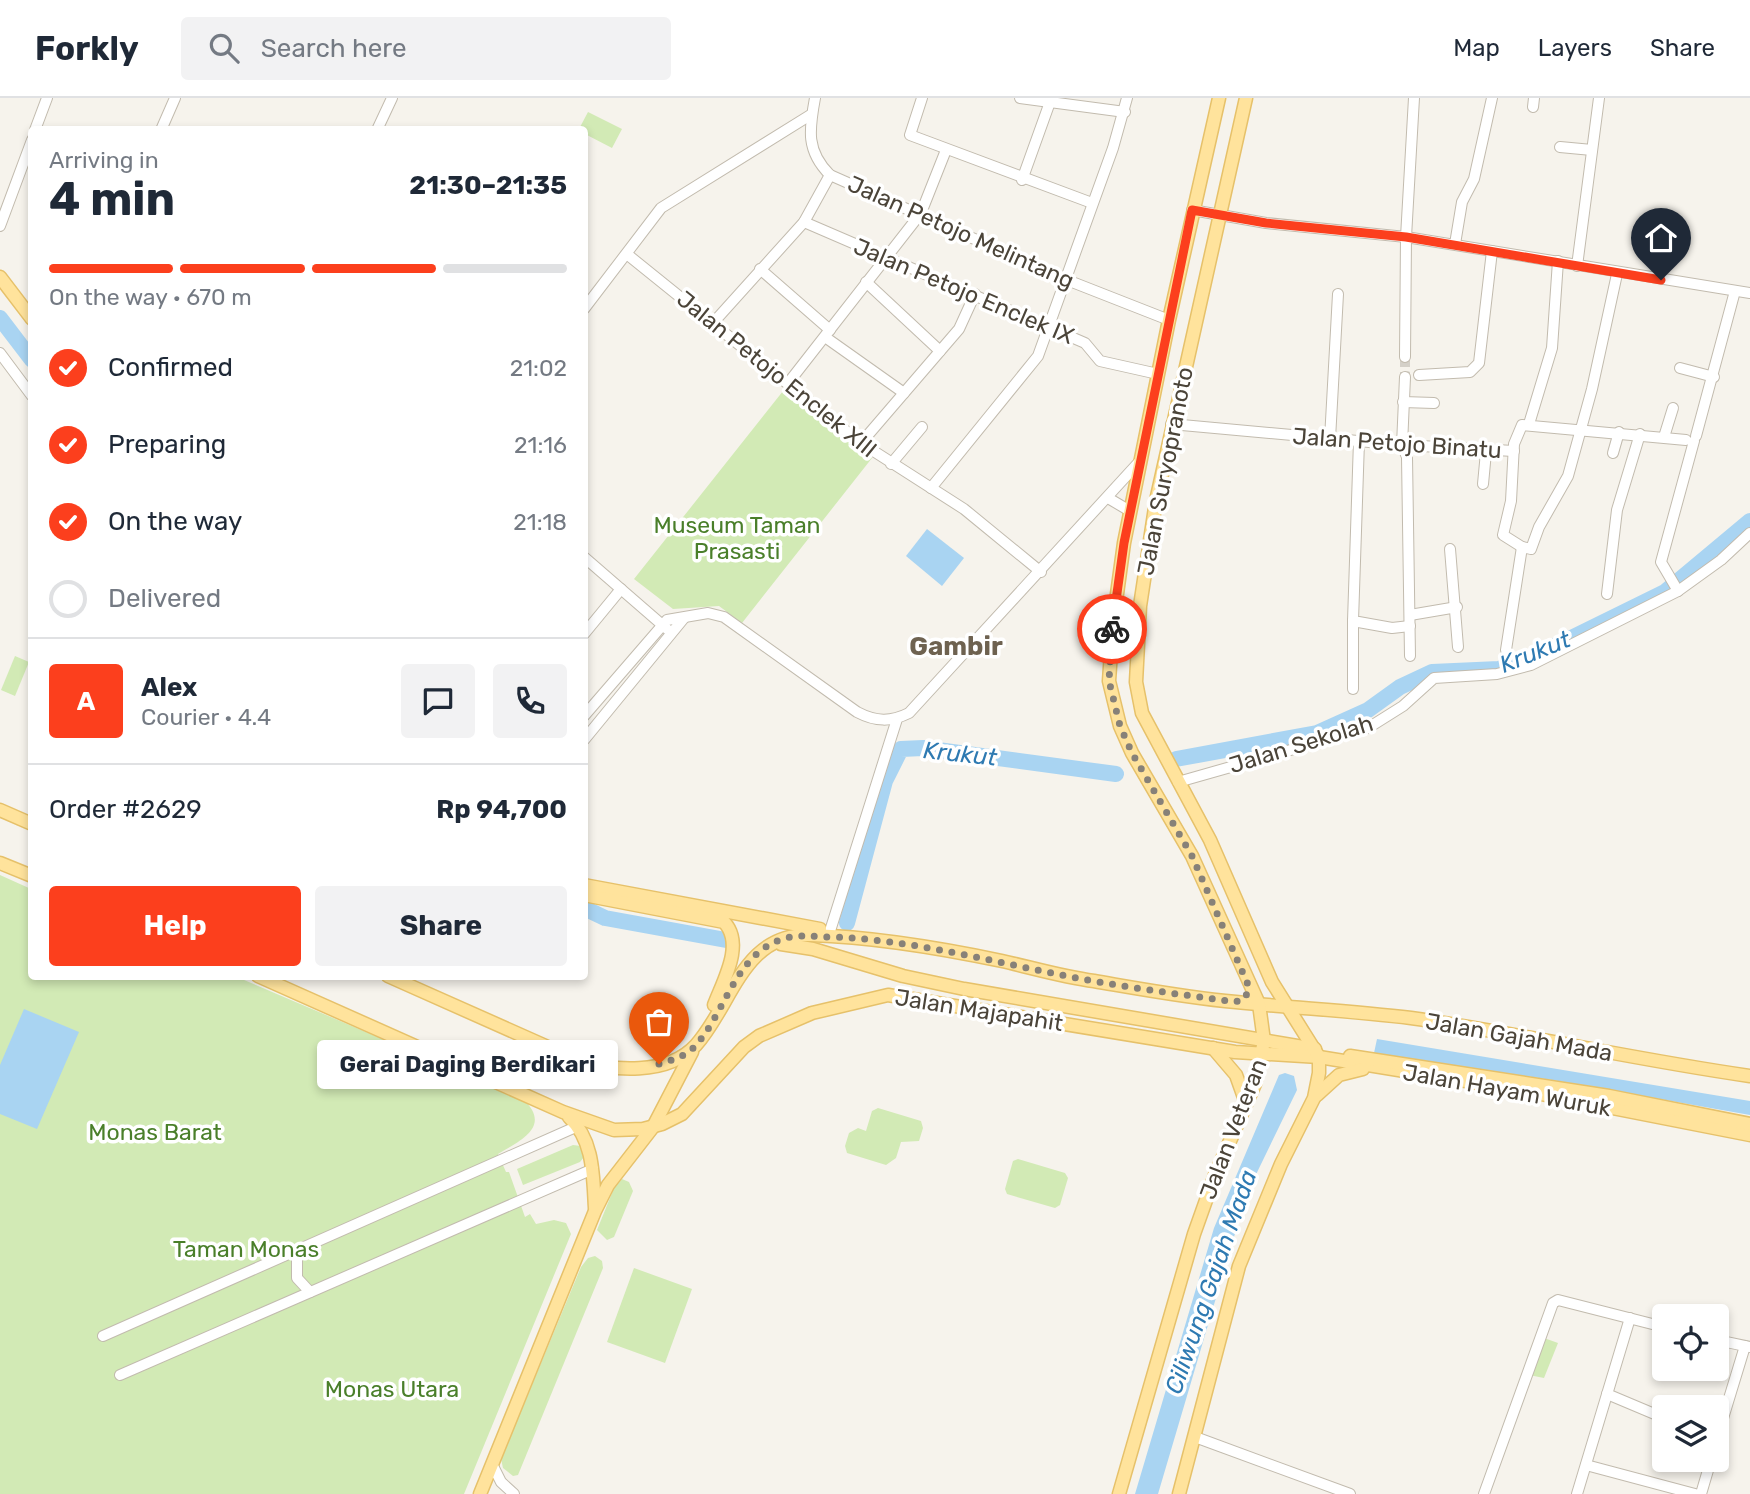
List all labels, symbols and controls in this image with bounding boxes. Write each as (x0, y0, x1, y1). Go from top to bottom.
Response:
search box (181, 17, 671, 80)
text: Forkly (35, 29, 139, 68)
icon: search (205, 29, 243, 67)
text: Search here (261, 33, 407, 64)
text: Map (1453, 34, 1500, 62)
text: Layers (1538, 34, 1612, 62)
text: Share (1650, 34, 1715, 62)
text: Arriving in (49, 146, 159, 174)
street label: Jalan Petojo Melintang (844, 169, 1078, 295)
text: 21:30–21:35 (409, 170, 567, 201)
text: 4 min (49, 172, 175, 227)
pin (1631, 208, 1691, 280)
icon: home (1642, 219, 1680, 257)
street label: Jalan Petojo Enclek IX (850, 232, 1079, 350)
text: On the way · 670 m (49, 283, 252, 311)
street label: Jalan Petojo Enclek XIII (671, 285, 883, 463)
icon: check (49, 349, 87, 387)
text: Confirmed (108, 352, 233, 383)
text: 21:02 (510, 354, 567, 382)
street label: Jalan Suryopranoto (1131, 364, 1199, 578)
street label: Jalan Petojo Binatu (1291, 422, 1503, 464)
icon: check (49, 426, 87, 464)
text: Preparing (108, 429, 226, 460)
text: 21:16 (514, 431, 567, 459)
icon: check (49, 503, 87, 541)
text: On the way (108, 506, 242, 537)
text: 21:18 (513, 508, 567, 536)
park label: Museum Taman Prasasti (653, 511, 821, 565)
text: Delivered (108, 583, 221, 614)
courier (1077, 594, 1147, 664)
icon: bike (1093, 610, 1131, 648)
water label: Krukut (1496, 625, 1575, 679)
district label: Gambir (909, 631, 1003, 662)
button: chat (401, 664, 475, 738)
button: phone (493, 664, 567, 738)
text: Alex (141, 672, 197, 703)
text: A (77, 686, 95, 717)
text: Courier · 4.4 (141, 703, 271, 731)
street label: Jalan Sekolah (1226, 709, 1376, 779)
water label: Krukut (922, 736, 999, 772)
text: Order #2629 (49, 794, 202, 825)
text: Rp 94,700 (436, 794, 567, 825)
button: Help (49, 886, 301, 966)
button: Share (315, 886, 567, 966)
street label: Jalan Majapahit (893, 983, 1065, 1037)
pin (629, 992, 689, 1064)
icon: bag (640, 1003, 678, 1041)
street label: Jalan Gajah Mada (1423, 1007, 1615, 1067)
callout: Gerai Daging Berdikari (316, 1040, 617, 1088)
text: Gerai Daging Berdikari (339, 1050, 596, 1078)
street label: Jalan Veteran (1193, 1055, 1273, 1203)
street label: Jalan Hayam Wuruk (1401, 1058, 1613, 1122)
park label: Monas Barat (88, 1118, 222, 1146)
water label: Ciliwung Gajah Mada (1160, 1166, 1262, 1398)
park label: Taman Monas (173, 1235, 319, 1263)
map controls (1652, 1304, 1729, 1472)
button: locate (1652, 1304, 1729, 1381)
park label: Monas Utara (325, 1375, 459, 1403)
button: layers (1652, 1395, 1729, 1472)

